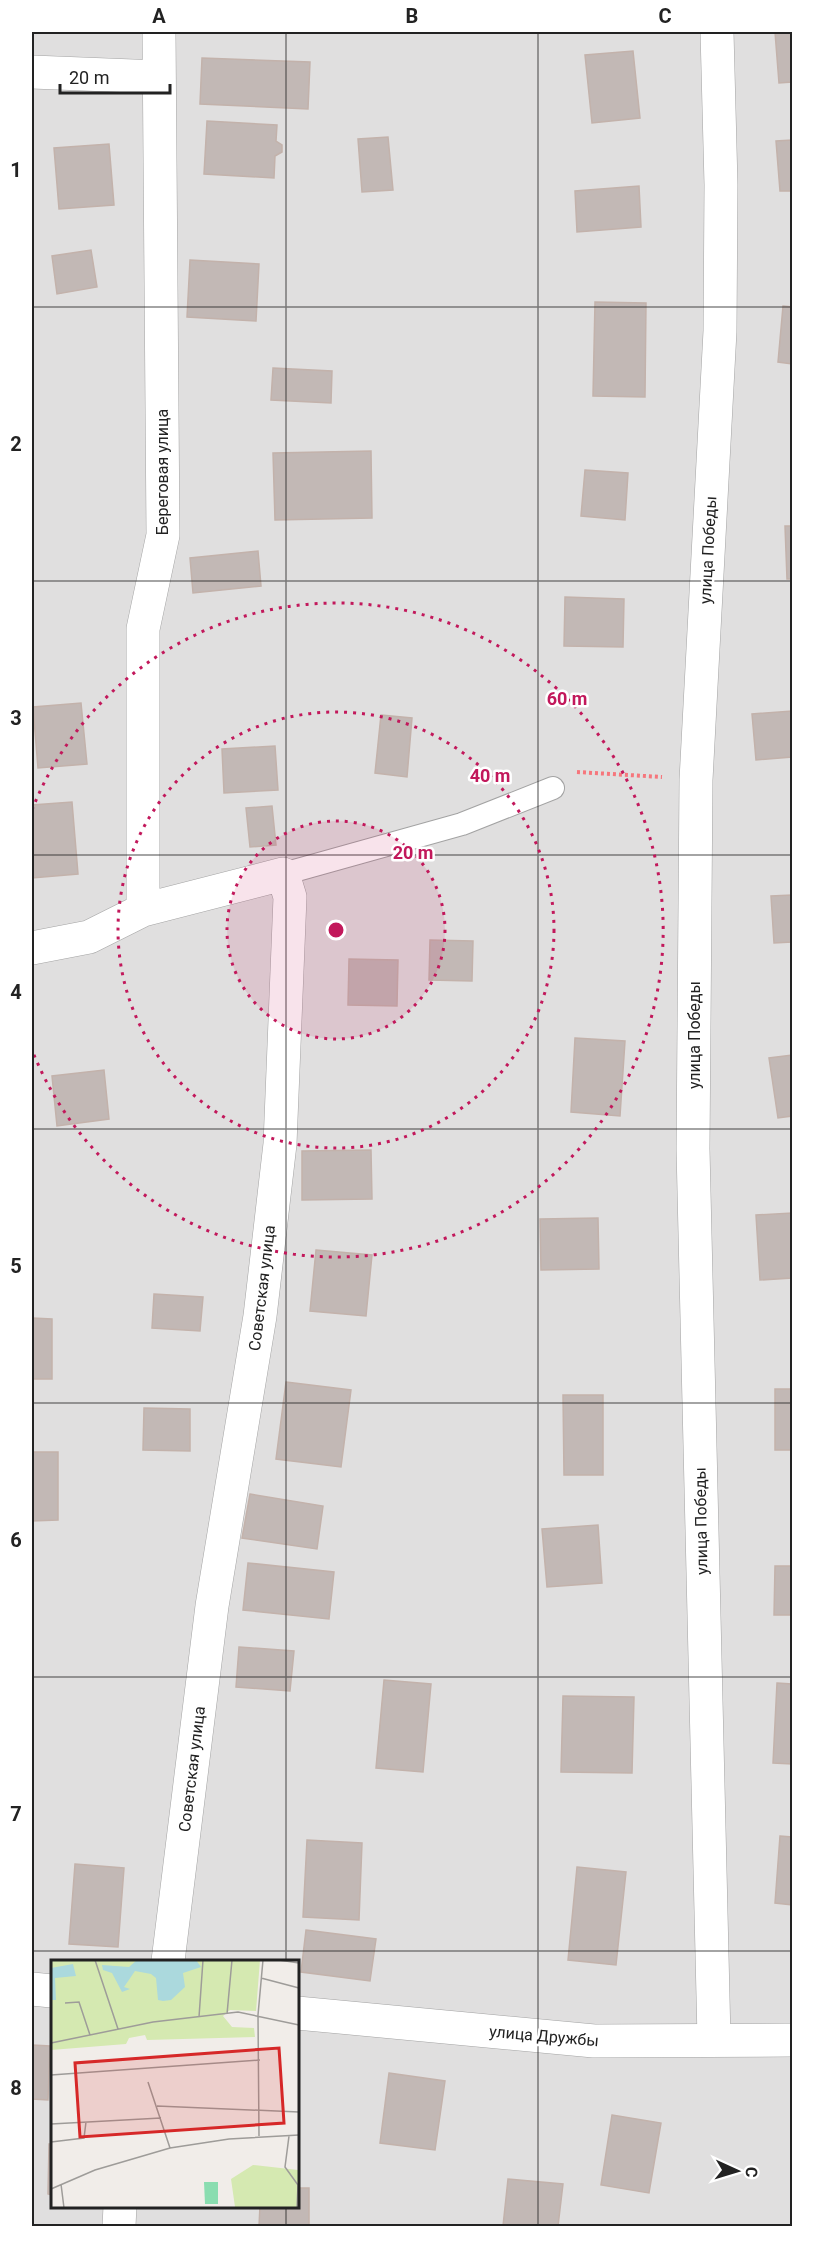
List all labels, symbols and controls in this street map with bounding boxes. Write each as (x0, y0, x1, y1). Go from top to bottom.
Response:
text: A (152, 4, 166, 28)
text: B (406, 4, 418, 28)
text: C (658, 4, 672, 28)
scale bar (60, 57, 170, 95)
text: 20 m (69, 67, 109, 88)
text: 1 (10, 158, 22, 182)
street label: Береговая улица (153, 409, 172, 535)
text: 2 (10, 432, 22, 456)
street label: улица Победы (696, 496, 720, 604)
text: 60 m (547, 688, 587, 709)
text: 3 (10, 706, 22, 730)
text: 40 m (470, 765, 510, 786)
text: 20 m (393, 842, 433, 863)
centre of rings (326, 920, 346, 940)
text: 4 (10, 980, 22, 1004)
street label: улица Победы (685, 981, 704, 1089)
street label: Советская улица (245, 1224, 279, 1352)
text: 5 (10, 1254, 22, 1278)
street label: улица Победы (691, 1467, 711, 1575)
text: 6 (10, 1528, 22, 1552)
street label: Советская улица (175, 1705, 209, 1833)
text: 7 (10, 1802, 22, 1826)
inset map (51, 1960, 298, 2207)
street label: улица Дружбы (488, 2022, 600, 2050)
text: 8 (10, 2076, 22, 2100)
north arrow (707, 2141, 767, 2201)
text: С (742, 2166, 761, 2178)

